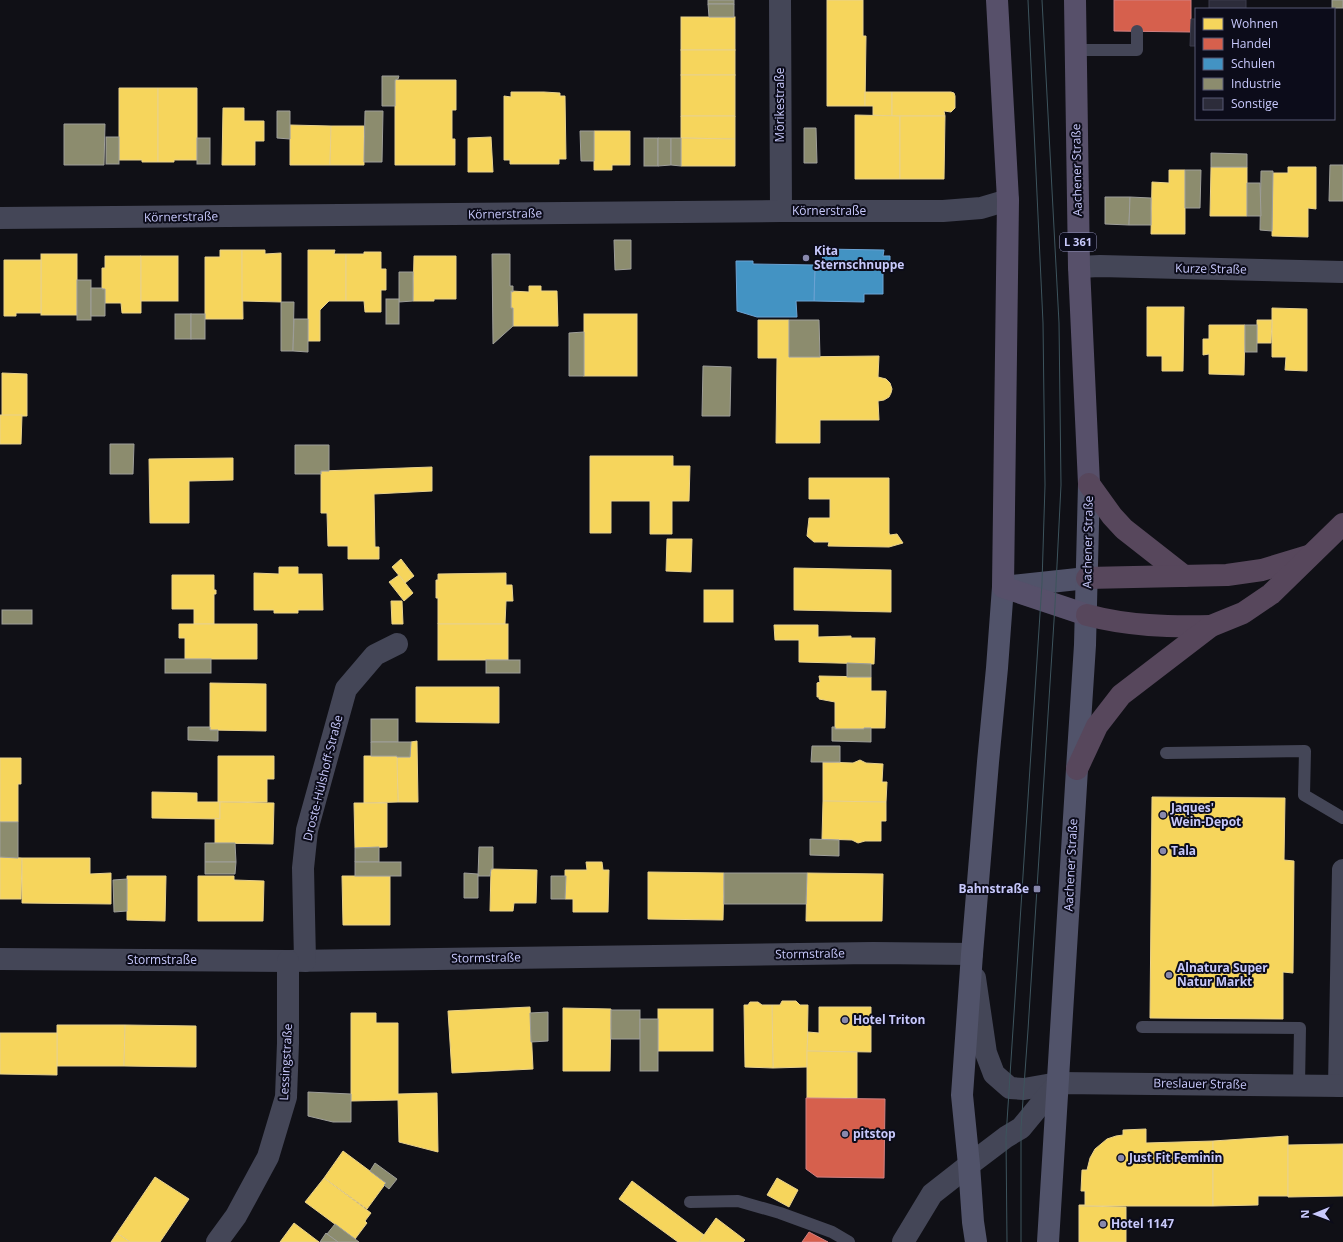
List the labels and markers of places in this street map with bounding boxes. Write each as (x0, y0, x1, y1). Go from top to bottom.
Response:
place label: Kita Sternschnuppe (814, 242, 904, 273)
marker: Kita Sternschnuppe (801, 253, 811, 263)
place label: Jaques' Wein-Depot (1170, 799, 1241, 830)
marker: Jaques' Wein-Depot (1158, 810, 1168, 820)
place label: Tala (1171, 842, 1196, 859)
marker: Tala (1158, 846, 1168, 856)
place label: Bahnstraße (958, 880, 1029, 897)
marker: Bahnstraße (1032, 884, 1042, 894)
place label: Alnatura Super Natur Markt (1177, 959, 1268, 990)
marker: Alnatura Super Natur Markt (1164, 970, 1174, 980)
place label: Hotel Triton (853, 1011, 925, 1028)
marker: Hotel Triton (840, 1015, 850, 1025)
place label: pitstop (853, 1125, 896, 1142)
marker: pitstop (840, 1129, 850, 1139)
place label: Just Fit Feminin (1128, 1149, 1222, 1166)
marker: Just Fit Feminin (1116, 1153, 1126, 1163)
place label: Hotel 1147 (1111, 1215, 1174, 1232)
marker: Hotel 1147 (1098, 1219, 1108, 1229)

